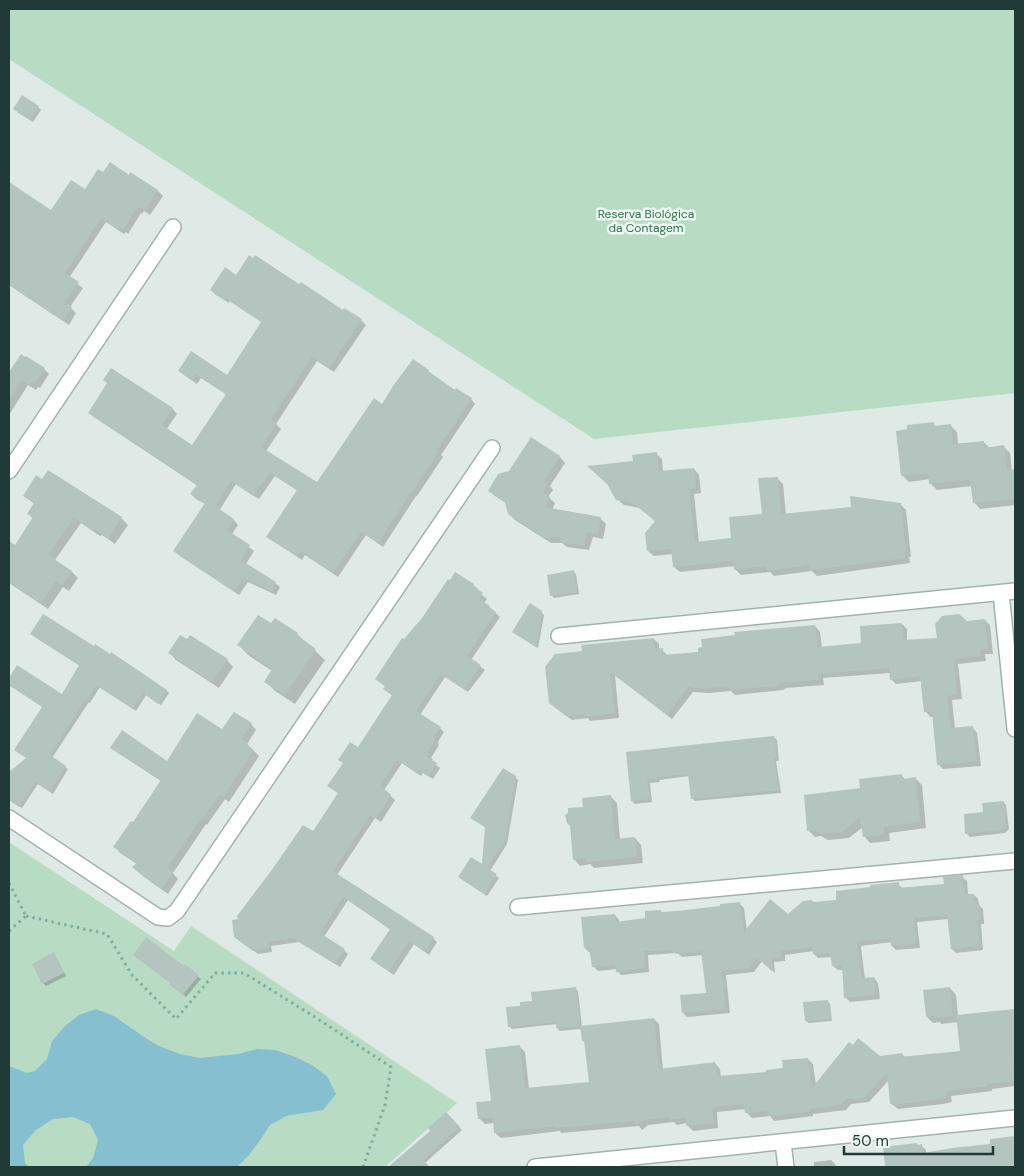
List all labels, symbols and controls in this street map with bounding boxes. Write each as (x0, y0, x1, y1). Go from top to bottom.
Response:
park label: Reserva Biológica da Contagem (598, 206, 694, 236)
scale bar (844, 1124, 993, 1156)
text: 50 m (852, 1131, 889, 1151)

